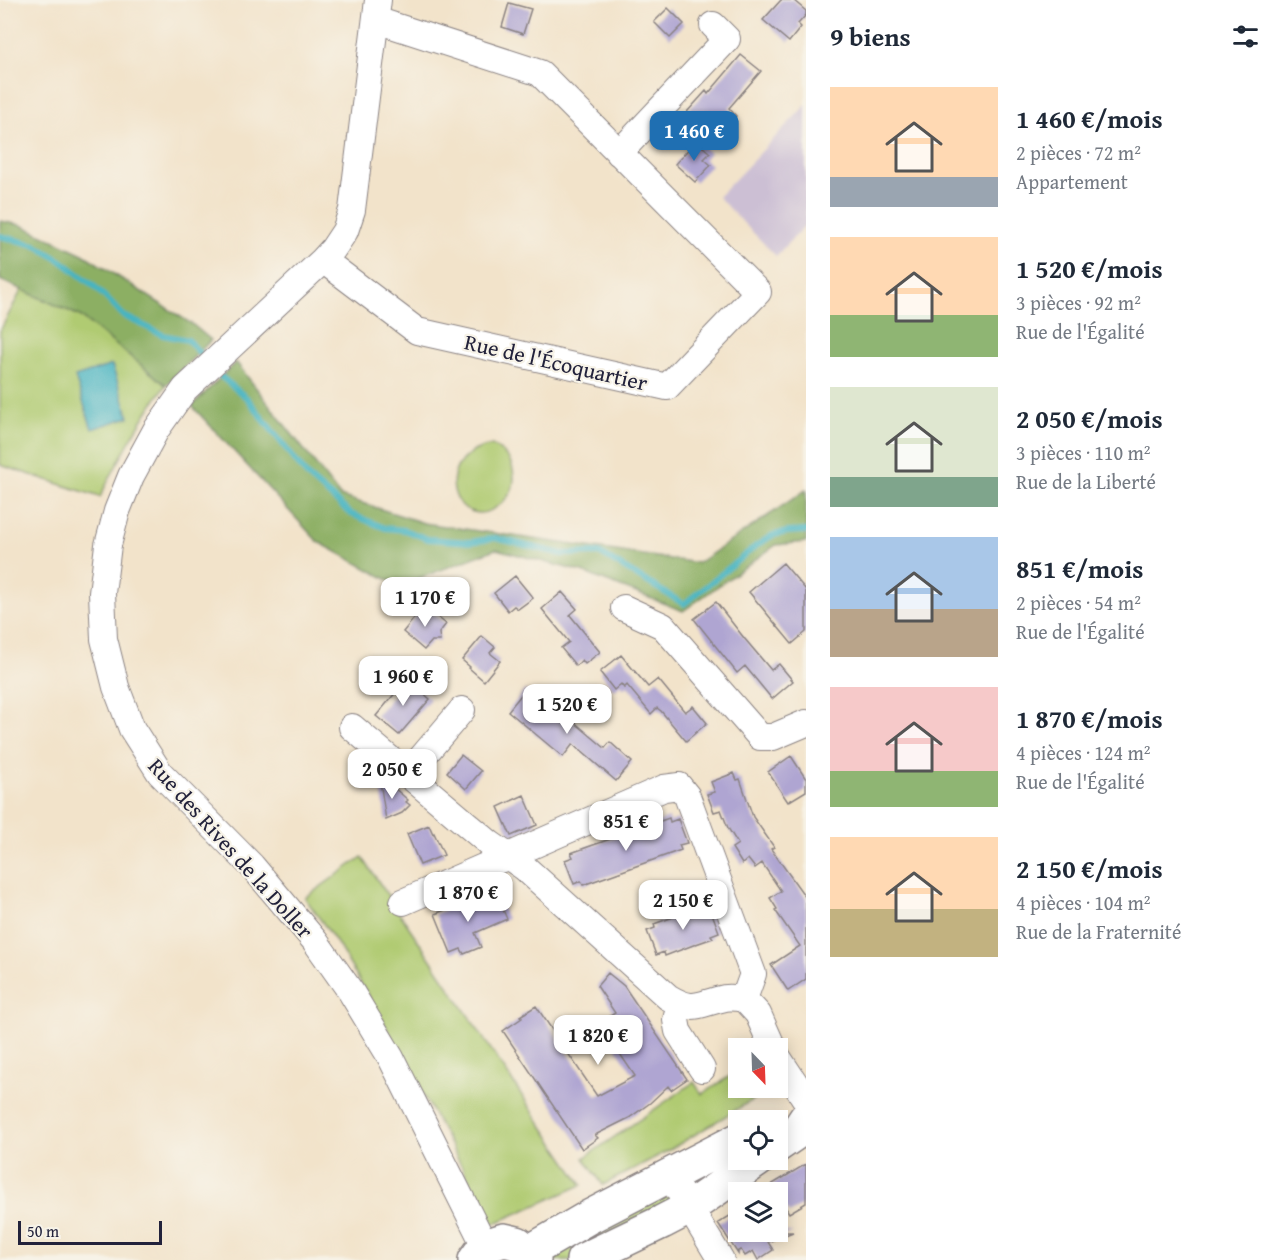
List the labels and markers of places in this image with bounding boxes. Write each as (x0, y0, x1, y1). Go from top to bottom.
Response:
pin: 1 460 € (639, 111, 749, 162)
pin: 1 170 € (370, 577, 480, 628)
pin: 1 960 € (348, 656, 458, 707)
pin: 1 520 € (512, 684, 622, 735)
pin: 2 050 € (337, 749, 447, 800)
pin: 851 € (584, 801, 668, 852)
pin: 1 870 € (413, 872, 523, 923)
pin: 2 150 € (628, 880, 738, 931)
pin: 1 820 € (543, 1015, 653, 1066)

